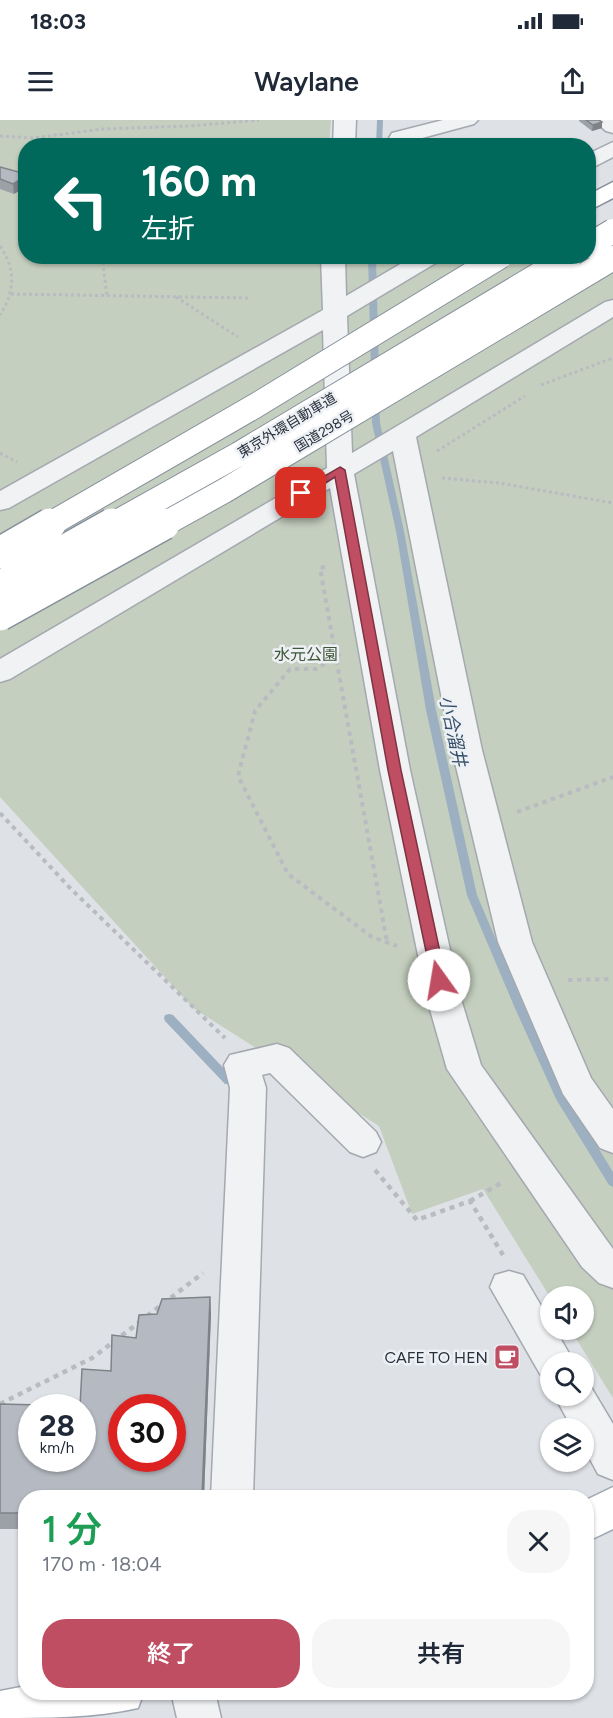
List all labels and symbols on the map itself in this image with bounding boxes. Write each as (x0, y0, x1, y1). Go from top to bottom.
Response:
street label: 東京外環自動車道 (235, 389, 340, 462)
street label: 国道298号 (291, 407, 357, 456)
pin (275, 467, 326, 518)
park label: 水元公園 (274, 645, 338, 664)
water label: 小合溜井 (435, 693, 472, 770)
position arrow (407, 948, 471, 1012)
cafe icon: CAFE TO HEN (492, 1342, 522, 1372)
place label: CAFE TO HEN (384, 1348, 488, 1367)
speed limit sign: 30 (108, 1394, 186, 1472)

